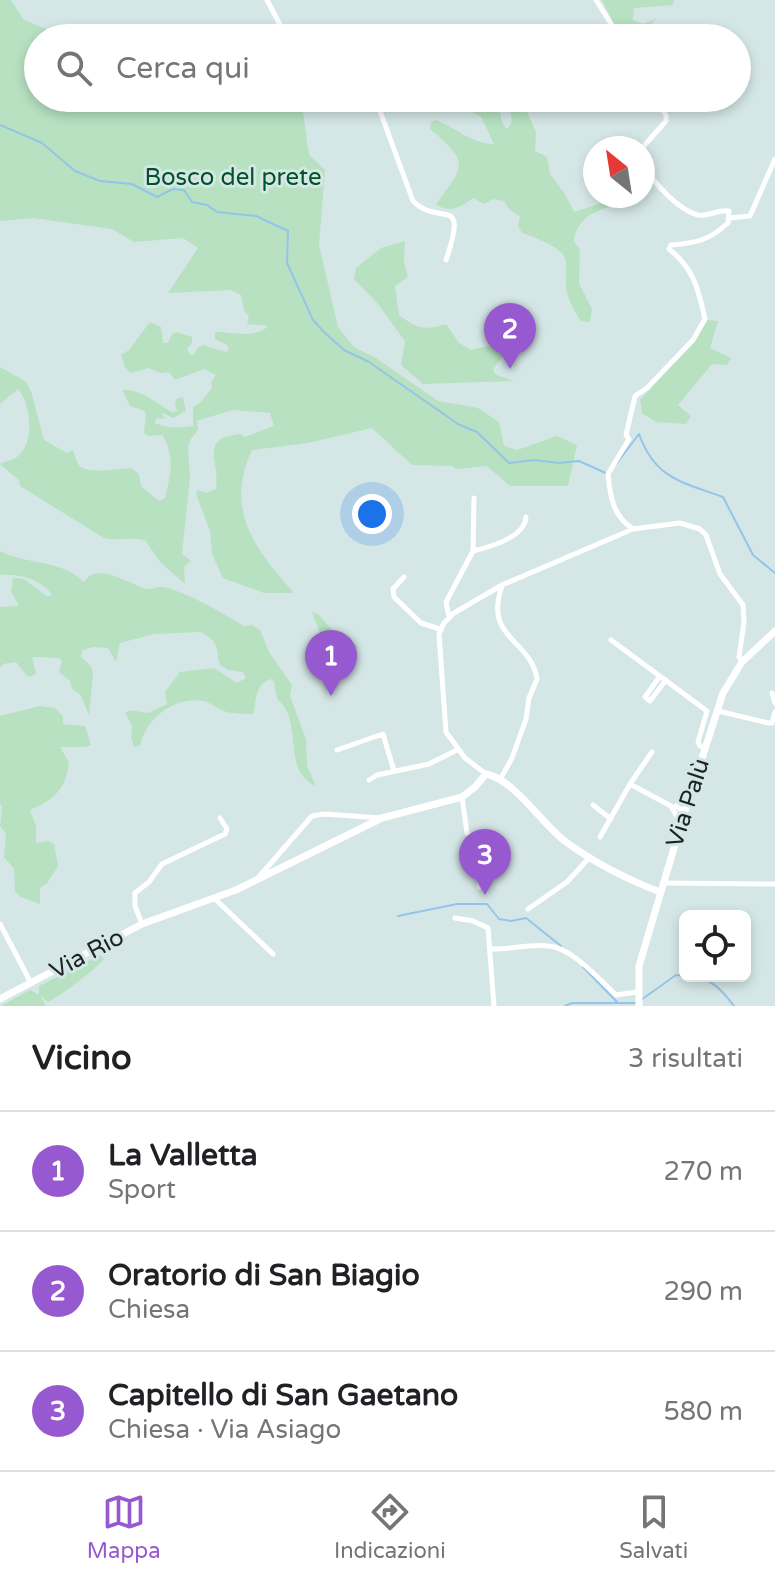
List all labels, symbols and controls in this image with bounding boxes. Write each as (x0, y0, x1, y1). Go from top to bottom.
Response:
search box (24, 24, 751, 112)
icon: search (52, 46, 96, 90)
text: Cerca qui (116, 50, 250, 87)
north arrow (583, 136, 655, 208)
park label: Bosco del prete (144, 163, 322, 192)
pin: 2 (484, 303, 536, 369)
your location (352, 494, 392, 534)
pin: 1 (305, 630, 357, 696)
street label: Via Palù (660, 755, 716, 851)
pin: 3 (459, 829, 511, 895)
map controls (679, 910, 751, 982)
button: locate (679, 910, 751, 982)
street label: Via Rio (45, 922, 129, 986)
text: Vicino (32, 1038, 132, 1079)
text: 3 risultati (628, 1043, 743, 1074)
text: La Valletta (108, 1137, 258, 1174)
text: 1 (50, 1156, 66, 1187)
text: 270 m (663, 1156, 743, 1187)
text: Sport (108, 1174, 176, 1205)
text: Oratorio di San Biagio (108, 1257, 420, 1294)
text: 2 (50, 1276, 66, 1307)
text: 290 m (663, 1276, 743, 1307)
text: Chiesa (108, 1294, 190, 1325)
text: Capitello di San Gaetano (108, 1377, 458, 1414)
text: 3 (50, 1396, 66, 1427)
text: 580 m (663, 1396, 743, 1427)
text: Chiesa · Via Asiago (108, 1414, 341, 1445)
tab: Mappa (87, 1490, 161, 1564)
tab: Indicazioni (334, 1490, 446, 1564)
tab: Salvati (619, 1490, 688, 1564)

